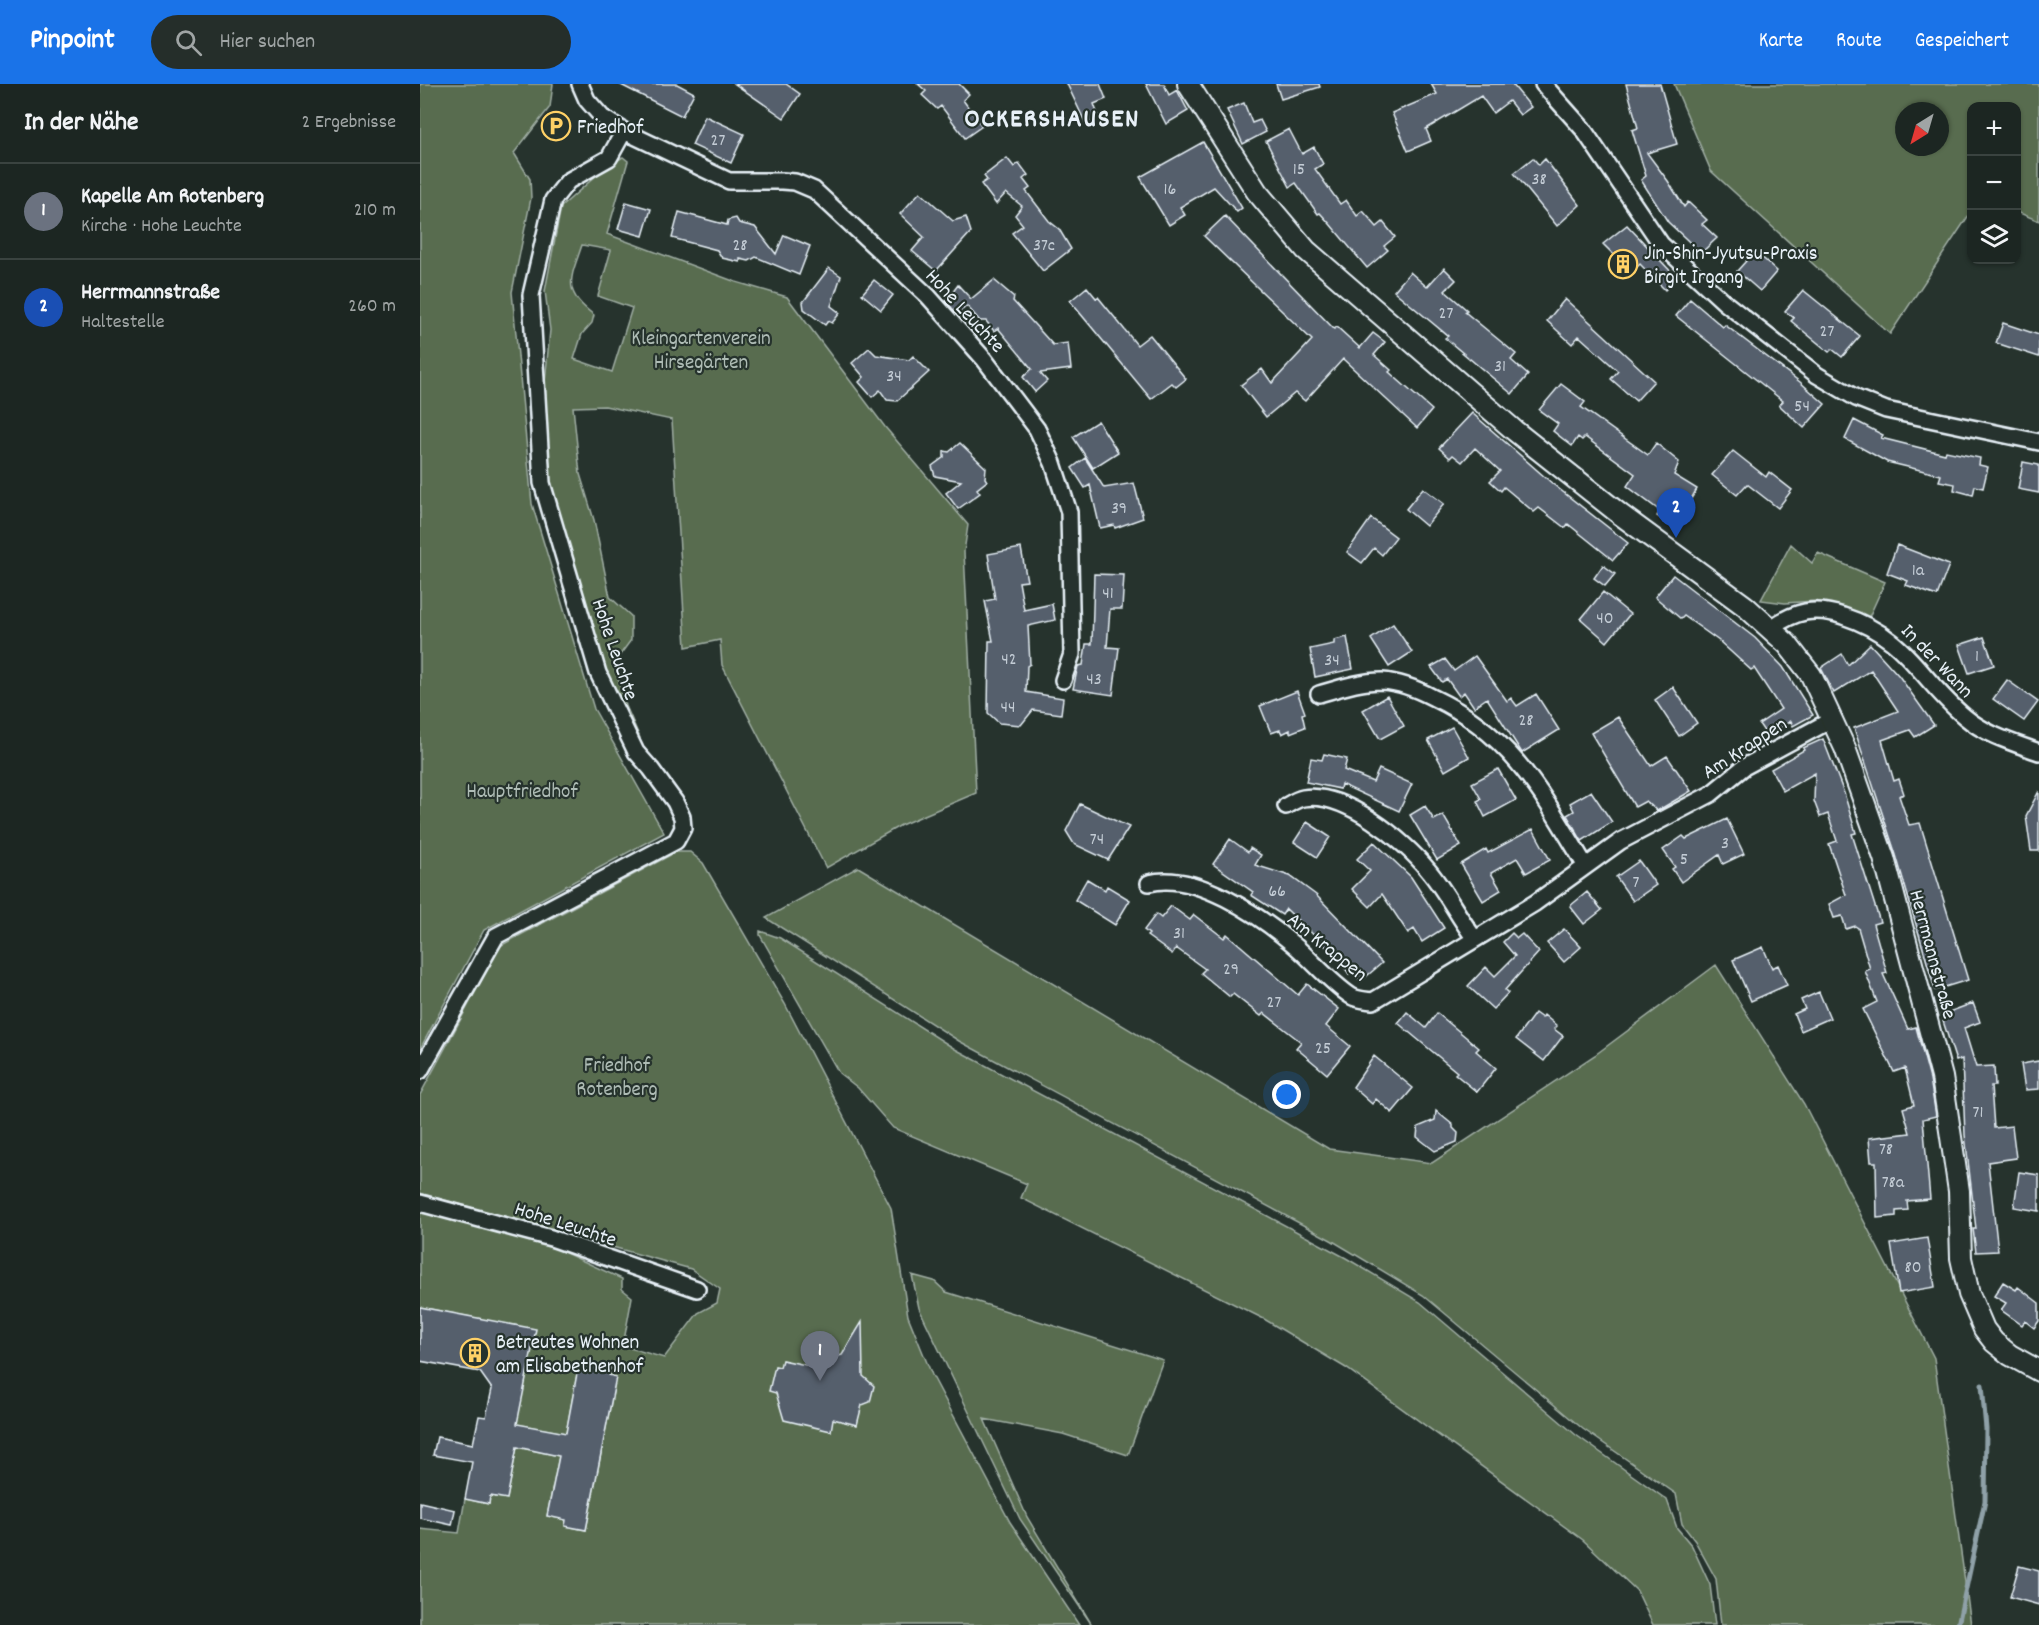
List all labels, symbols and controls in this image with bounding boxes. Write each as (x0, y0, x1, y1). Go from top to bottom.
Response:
search box (151, 15, 571, 69)
text: Pinpoint (30, 22, 115, 62)
icon: search (172, 26, 205, 59)
text: Hier suchen (220, 27, 315, 58)
text: Karte (1759, 27, 1803, 57)
text: Route (1836, 27, 1882, 57)
text: Gespeichert (1915, 27, 2009, 57)
district label: OCKERSHAUSEN (964, 101, 1140, 140)
north arrow (1895, 102, 1949, 156)
map controls (1967, 102, 2021, 264)
button: + (1967, 102, 2021, 156)
text: In der Nähe (24, 105, 138, 142)
text: 2 Ergebnisse (301, 109, 396, 137)
parking icon: Friedhof (540, 110, 572, 142)
place label: Friedhof (577, 114, 644, 144)
house number: 27 (711, 129, 725, 154)
button: − (1967, 156, 2021, 210)
house number: 15 (1293, 158, 1305, 183)
house number: 38 (1531, 168, 1547, 193)
house number: 16 (1164, 178, 1176, 203)
text: Kapelle Am Rotenberg (81, 182, 264, 213)
text: 1 (41, 197, 46, 225)
text: 210 m (354, 197, 396, 225)
button: layers (1967, 210, 2021, 264)
text: Kirche · Hohe Leuchte (81, 213, 242, 241)
house number: 28 (732, 234, 748, 259)
house number: 37c (1033, 234, 1055, 259)
place label: Jin-Shin-Jyutsu-Praxis Birgit Irgang (1644, 240, 1818, 294)
building icon: Jin-Shin-Jyutsu-Praxis Birgit Irgang (1607, 248, 1639, 280)
street label: Hohe Leuchte (917, 263, 1011, 361)
text: Herrmannstraße (81, 278, 220, 309)
text: 2 (39, 293, 48, 321)
text: 260 m (348, 293, 396, 321)
house number: 27 (1439, 302, 1453, 327)
text: Haltestelle (81, 309, 164, 337)
house number: 27 (1820, 320, 1834, 345)
park label: Kleingartenverein Hirsegärten (631, 325, 771, 379)
house number: 31 (1494, 355, 1506, 380)
house number: 34 (886, 365, 902, 390)
house number: 54 (1794, 395, 1810, 420)
pin: 2 (1656, 488, 1696, 538)
house number: 39 (1111, 497, 1127, 522)
house number: 1a (1912, 559, 1925, 584)
house number: 41 (1102, 582, 1114, 607)
street label: Hohe Leuchte (582, 595, 645, 705)
house number: 40 (1596, 607, 1614, 632)
street label: In der Wann (1892, 618, 1979, 706)
house number: 1 (1975, 645, 1979, 670)
house number: 42 (1001, 648, 1017, 673)
house number: 34 (1324, 649, 1340, 674)
house number: 43 (1086, 668, 1102, 693)
house number: 44 (1001, 696, 1015, 721)
house number: 28 (1518, 709, 1534, 734)
street label: Am Krappen (1697, 711, 1794, 788)
park label: Hauptfriedhof (466, 778, 578, 808)
house number: 74 (1090, 828, 1104, 853)
house number: 3 (1721, 832, 1729, 857)
house number: 5 (1680, 848, 1688, 873)
house number: 7 (1633, 871, 1640, 896)
house number: 66 (1268, 880, 1286, 905)
street label: Herrmannstraße (1899, 887, 1963, 1023)
street label: Am Krappen (1279, 906, 1373, 990)
house number: 31 (1173, 922, 1185, 947)
house number: 29 (1223, 958, 1239, 983)
house number: 27 (1267, 991, 1281, 1016)
house number: 25 (1315, 1037, 1331, 1062)
park label: Friedhof Rotenberg (576, 1052, 658, 1106)
your location (1272, 1080, 1301, 1109)
house number: 71 (1973, 1101, 1983, 1126)
house number: 78 (1879, 1138, 1893, 1163)
house number: 78a (1882, 1171, 1905, 1196)
street label: Hohe Leuchte (510, 1195, 620, 1256)
house number: 80 (1904, 1256, 1922, 1281)
place label: Betreutes Wohnen am Elisabethenhof (496, 1329, 644, 1383)
pin: 1 (800, 1332, 840, 1381)
building icon: Betreutes Wohnen am Elisabethenhof (459, 1337, 491, 1369)

